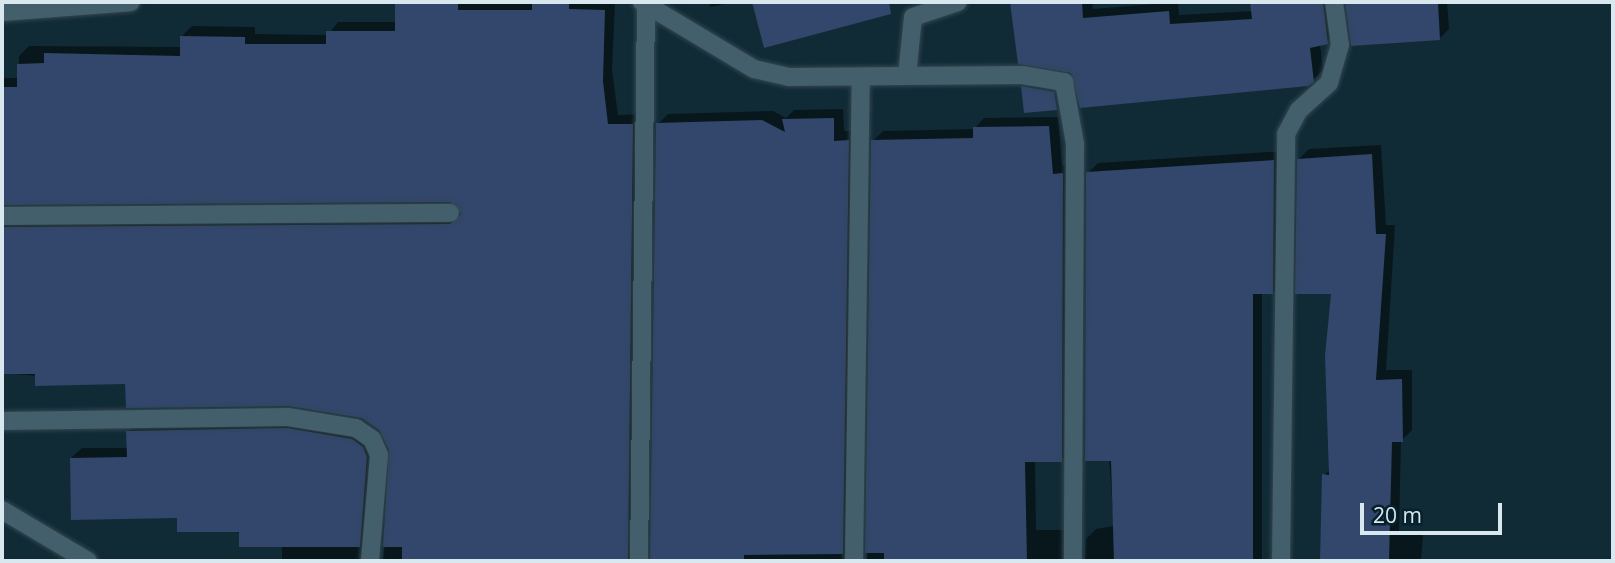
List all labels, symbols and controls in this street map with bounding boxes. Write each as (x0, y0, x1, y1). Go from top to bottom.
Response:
scale bar (1363, 490, 1505, 534)
text: 20 m (1373, 501, 1422, 529)

